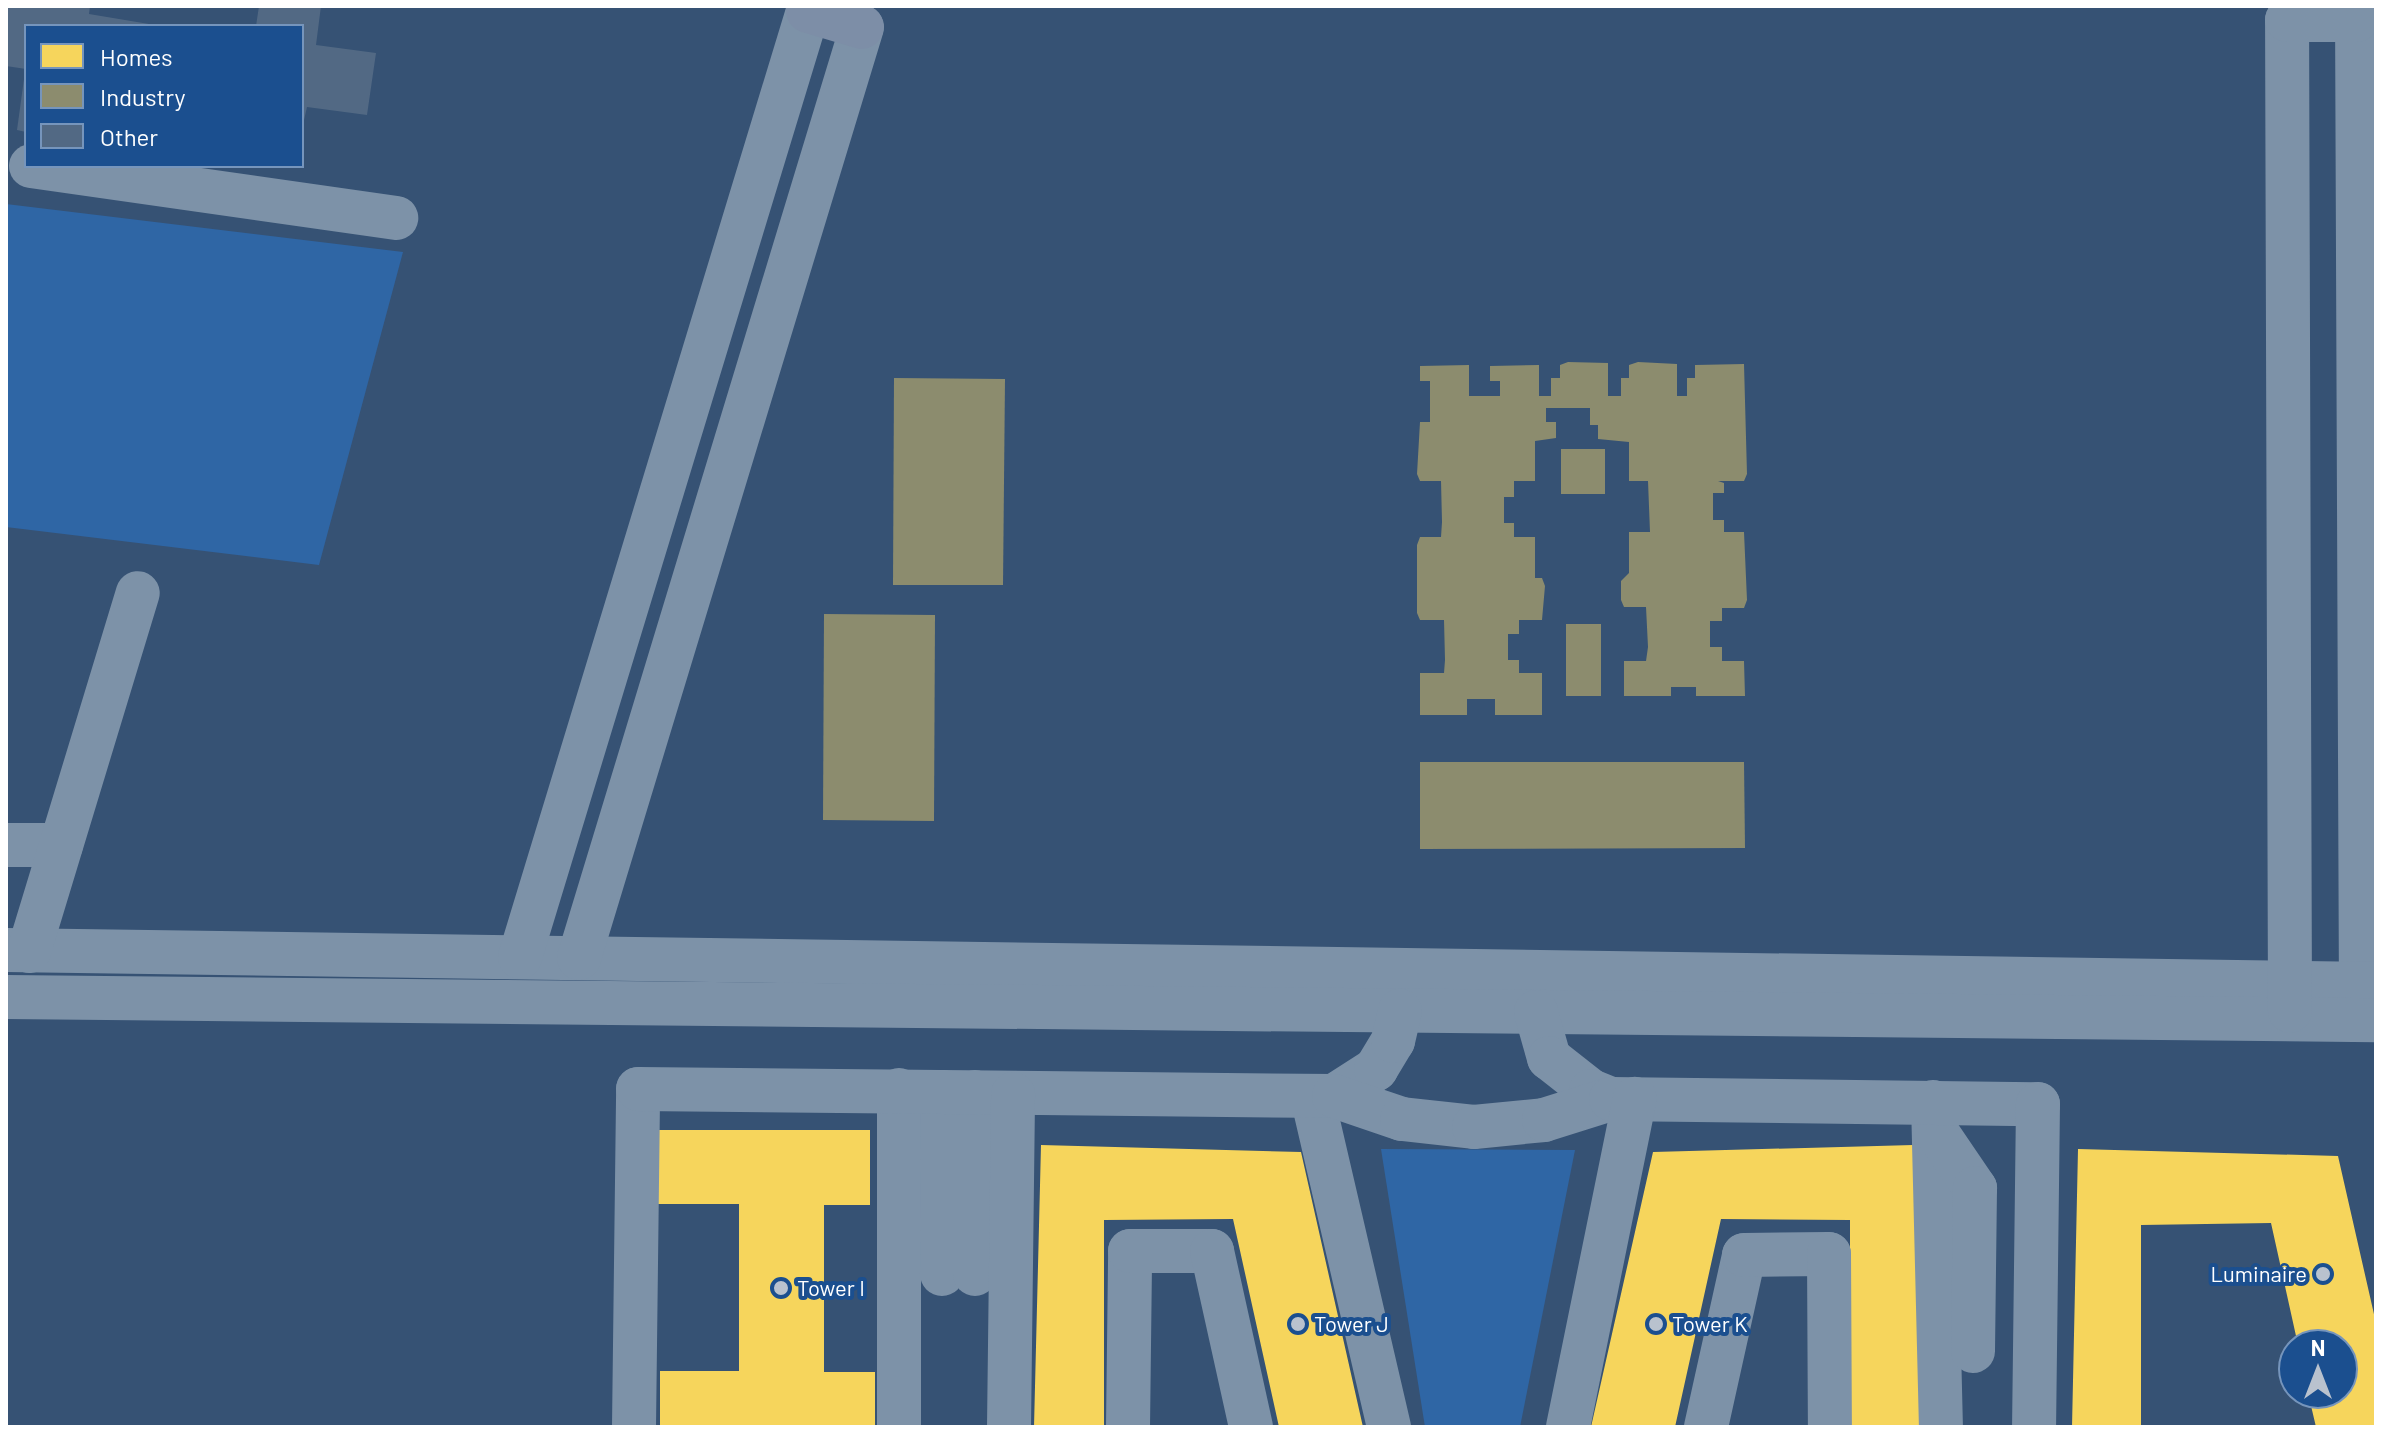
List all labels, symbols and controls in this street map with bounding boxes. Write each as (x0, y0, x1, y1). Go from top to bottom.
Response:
legend (24, 24, 304, 168)
text: Homes (100, 42, 173, 71)
text: Industry (100, 82, 186, 111)
text: Other (100, 122, 158, 151)
place label: Luminaire (2211, 1261, 2307, 1287)
marker: Luminaire (2314, 1265, 2332, 1283)
place label: Tower I (797, 1275, 865, 1301)
marker: Tower I (772, 1279, 790, 1297)
place label: Tower J (1314, 1311, 1389, 1337)
place label: Tower K (1672, 1311, 1748, 1337)
marker: Tower J (1289, 1315, 1307, 1333)
marker: Tower K (1647, 1315, 1665, 1333)
north arrow (2278, 1329, 2358, 1409)
text: N (2311, 1334, 2325, 1360)

